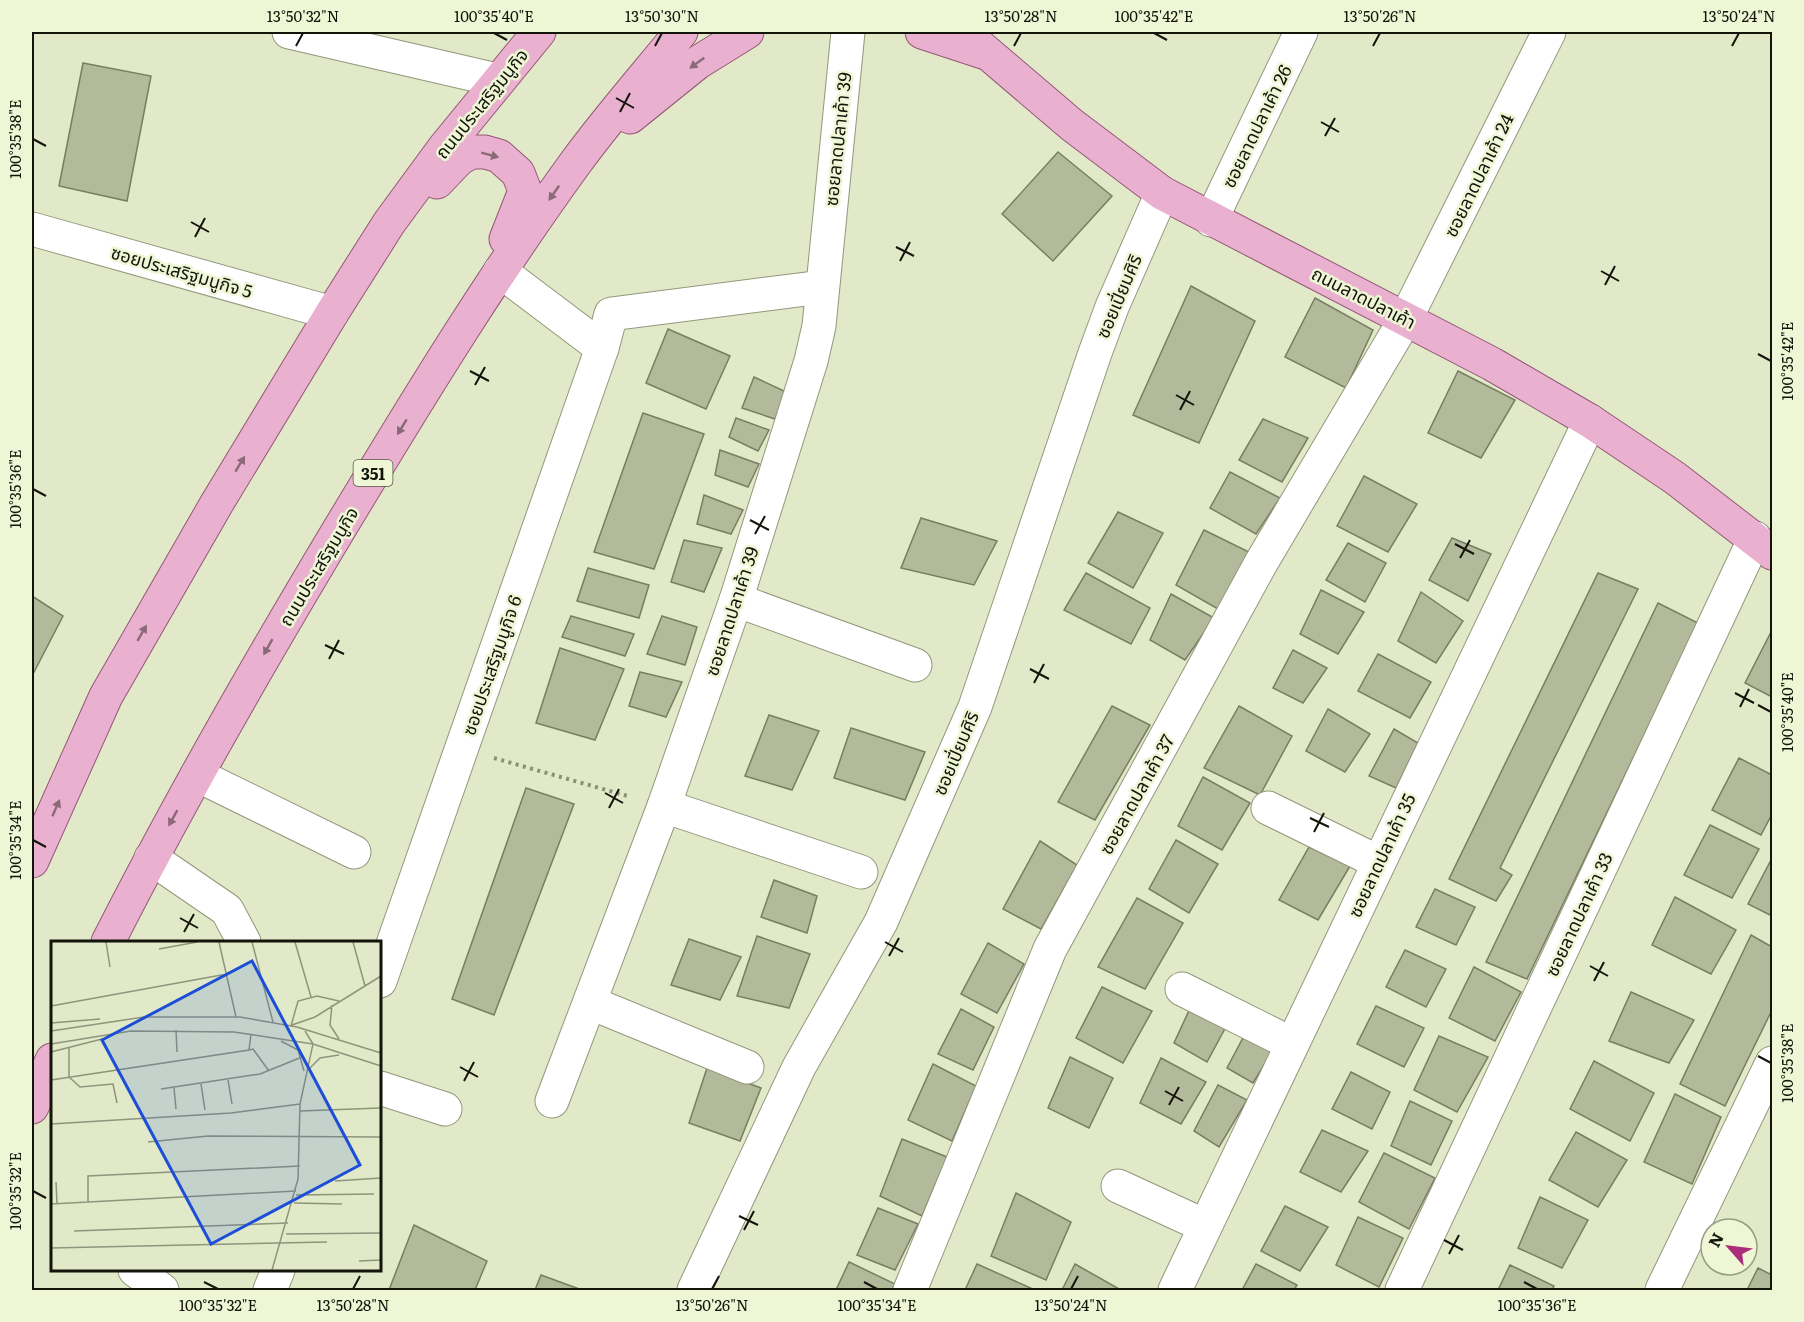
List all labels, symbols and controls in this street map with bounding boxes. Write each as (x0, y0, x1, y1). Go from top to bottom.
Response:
text: 13°50'32"N (267, 4, 339, 27)
text: 100°35'40"E (454, 4, 534, 27)
text: 13°50'30"N (625, 4, 699, 27)
text: 13°50'28"N (984, 4, 1058, 27)
text: 100°35'42"E (1115, 4, 1193, 27)
text: 13°50'26"N (1344, 4, 1416, 27)
text: 13°50'24"N (1702, 4, 1776, 27)
street label: ถนนประเสริฐมนูกิจ (428, 42, 534, 164)
one-way arrow (690, 57, 706, 69)
street label: ซอยลาดปลาเค้า 26 (1214, 60, 1298, 192)
street label: ซอยลาดปลาเค้า 39 (817, 71, 857, 207)
text: 100°35'38"E (3, 99, 26, 179)
street label: ซอยลาดปลาเค้า 24 (1436, 109, 1520, 241)
one-way arrow (481, 151, 499, 160)
one-way arrow (549, 186, 561, 201)
street label: ซอยประเสริฐมนูกิจ 5 (108, 238, 256, 304)
street label: ซอยเปี่ยมศิริ (1088, 250, 1148, 342)
street label: ถนนลาดปลาเค้า (1307, 259, 1421, 335)
text: 100°35'42"E (1775, 322, 1798, 400)
one-way arrow (396, 419, 407, 435)
text: 100°35'36"E (3, 449, 26, 529)
one-way arrow (234, 456, 245, 472)
road number: 351 (354, 460, 392, 486)
street label: ถนนประเสริฐมนูกิจ (272, 501, 364, 631)
street label: ซอยลาดปลาเค้า 39 (697, 543, 765, 679)
street label: ซอยประเสริฐมนูกิจ 6 (454, 591, 528, 739)
one-way arrow (137, 625, 148, 641)
one-way arrow (264, 639, 274, 656)
text: 100°35'40"E (1775, 672, 1798, 752)
street label: ซอยเปี่ยมศิริ (925, 707, 985, 799)
street label: ซอยลาดปลาเค้า 37 (1092, 729, 1180, 859)
street label: ซอยลาดปลาเค้า 35 (1340, 789, 1422, 921)
one-way arrow (51, 799, 60, 816)
text: 100°35'34"E (3, 800, 26, 880)
one-way arrow (168, 810, 178, 827)
street label: ซอยลาดปลาเค้า 33 (1537, 847, 1619, 981)
inset map (51, 941, 381, 1271)
text: 100°35'38"E (1775, 1023, 1798, 1103)
text: 100°35'32"E (3, 1152, 26, 1230)
north arrow (1699, 1217, 1759, 1277)
text: N (1701, 1228, 1729, 1251)
text: 100°35'32"E (179, 1293, 257, 1316)
text: 13°50'28"N (316, 1293, 390, 1316)
text: 13°50'26"N (676, 1293, 748, 1316)
text: 100°35'34"E (837, 1293, 917, 1316)
text: 13°50'24"N (1034, 1293, 1108, 1316)
text: 100°35'36"E (1497, 1293, 1577, 1316)

